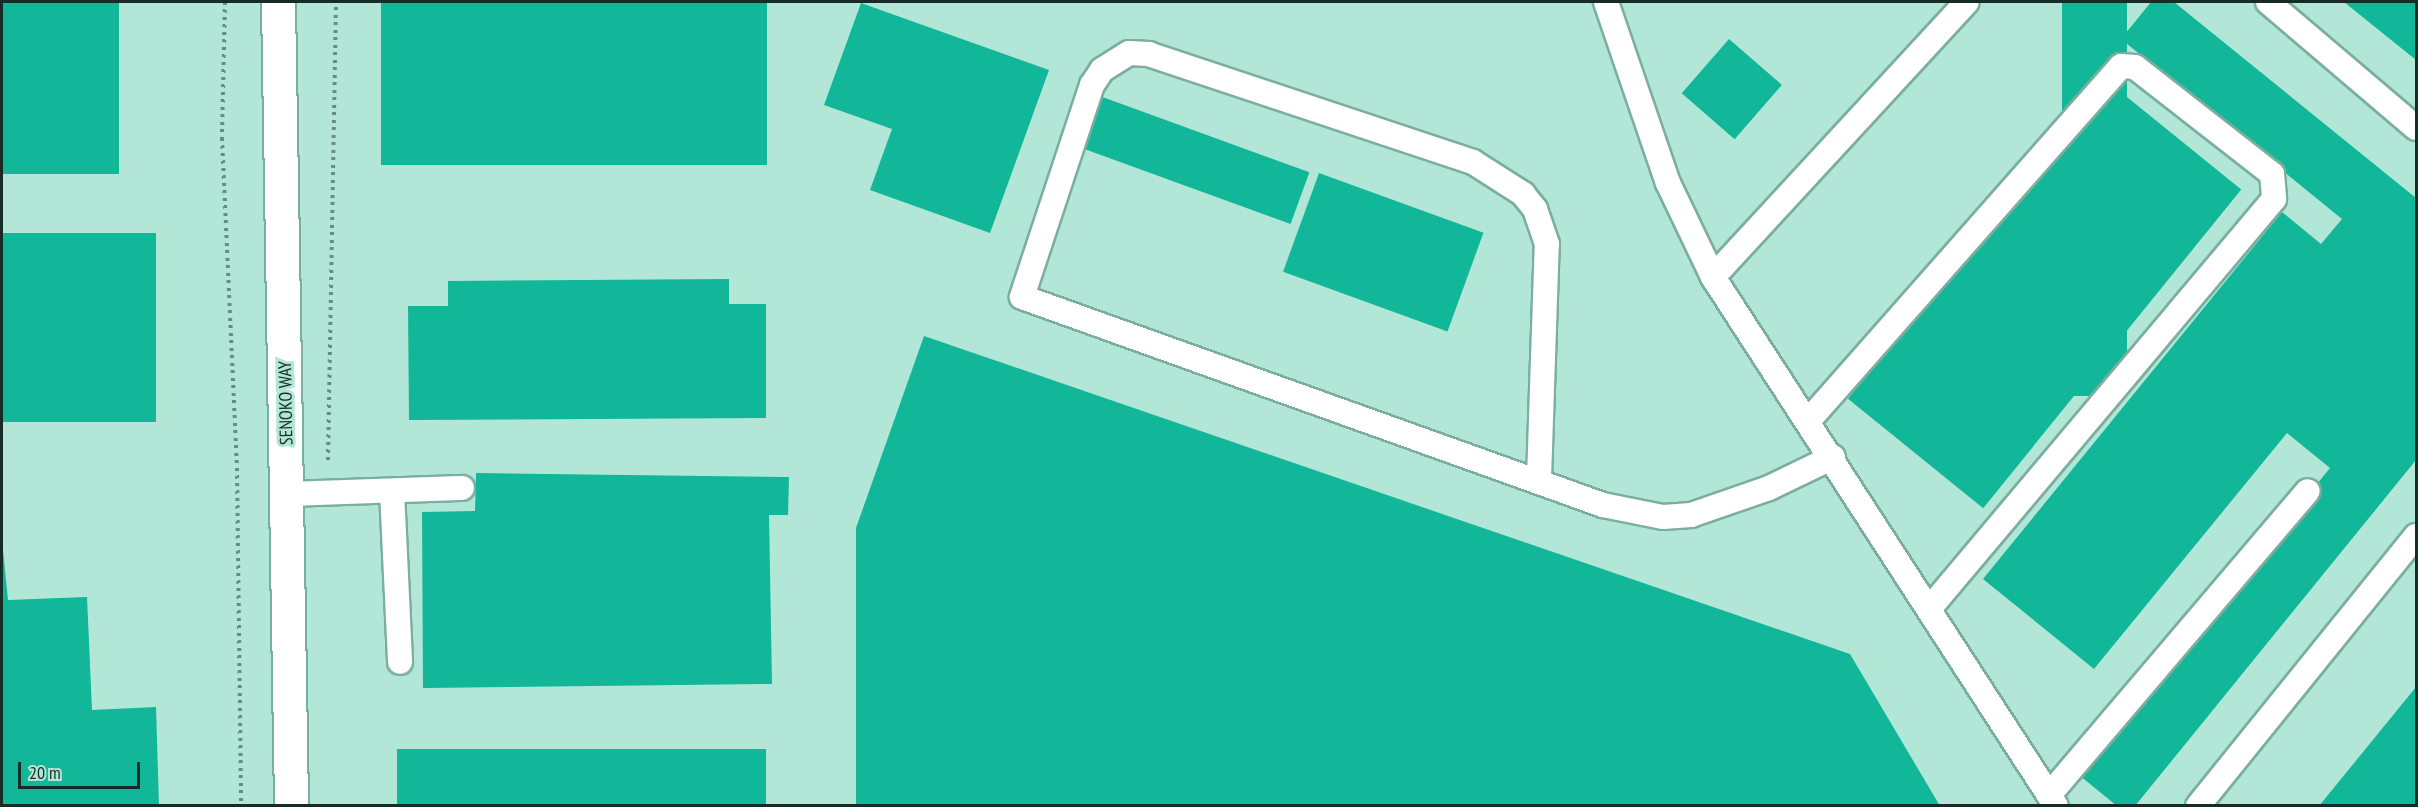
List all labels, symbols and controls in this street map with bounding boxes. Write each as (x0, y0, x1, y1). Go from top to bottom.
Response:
street label: SENOKO WAY (274, 361, 298, 445)
scale bar (21, 750, 142, 788)
text: 20 m (29, 761, 61, 784)

